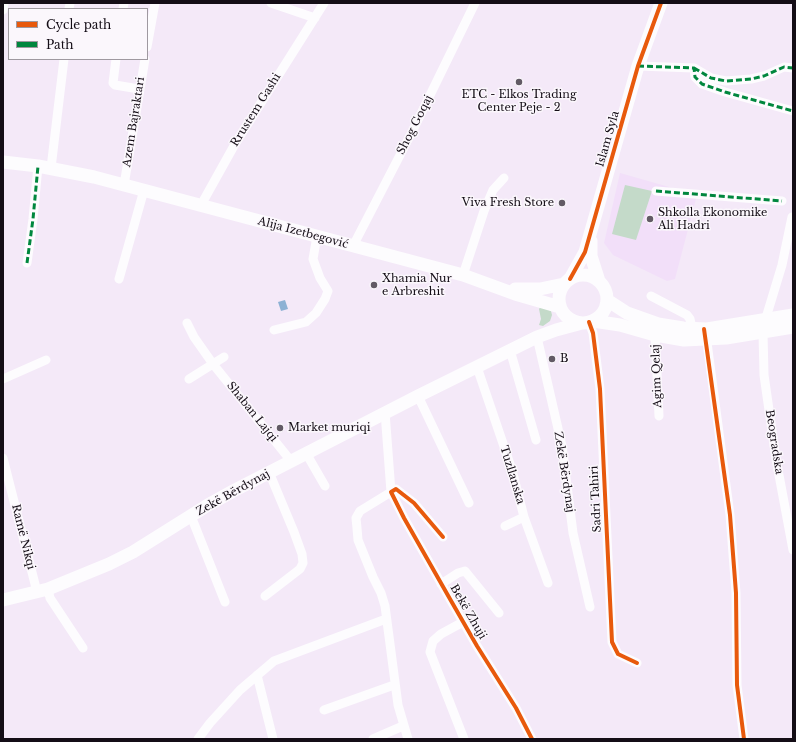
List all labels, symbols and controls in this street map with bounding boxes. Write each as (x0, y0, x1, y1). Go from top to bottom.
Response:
legend (8, 8, 148, 60)
text: Cycle path (46, 17, 111, 32)
text: Path (46, 37, 74, 52)
street label: Rrustem Gashi (228, 71, 284, 149)
street label: Azem Bajraktari (120, 76, 148, 168)
marker: ETC - Elkos Trading Center Peje - 2 (514, 77, 524, 87)
place label: ETC - Elkos Trading Center Peje - 2 (462, 88, 576, 114)
street label: Shog Goqaj (394, 93, 436, 157)
street label: Islam Syla (594, 109, 622, 169)
place label: Viva Fresh Store (462, 196, 554, 210)
marker: Viva Fresh Store (557, 198, 567, 208)
place label: Shkolla Ekonomike Ali Hadri (658, 206, 767, 232)
marker: Shkolla Ekonomike Ali Hadri (645, 214, 655, 224)
street label: Alija Izetbegović (256, 215, 350, 251)
place label: Xhamia Nur e Arbreshit (382, 272, 452, 298)
marker: Xhamia Nur e Arbreshit (369, 280, 379, 290)
street label: Agim Qelaj (649, 344, 665, 408)
place label: B (560, 352, 568, 366)
marker: B (547, 354, 557, 364)
street label: Shaban Lajqi (224, 379, 280, 445)
street label: Beogradska (762, 409, 786, 475)
place label: Market muriqi (288, 421, 370, 435)
marker: Market muriqi (275, 423, 285, 433)
street label: Zekë Bërdynaj (551, 431, 577, 513)
street label: Tuzllanska (497, 444, 527, 506)
street label: Sadri Tahiri (588, 465, 604, 533)
street label: Zekë Bërdynaj (194, 467, 272, 519)
street label: Ramë Nikqi (9, 503, 37, 571)
street label: Bekë Zhuji (447, 582, 489, 642)

